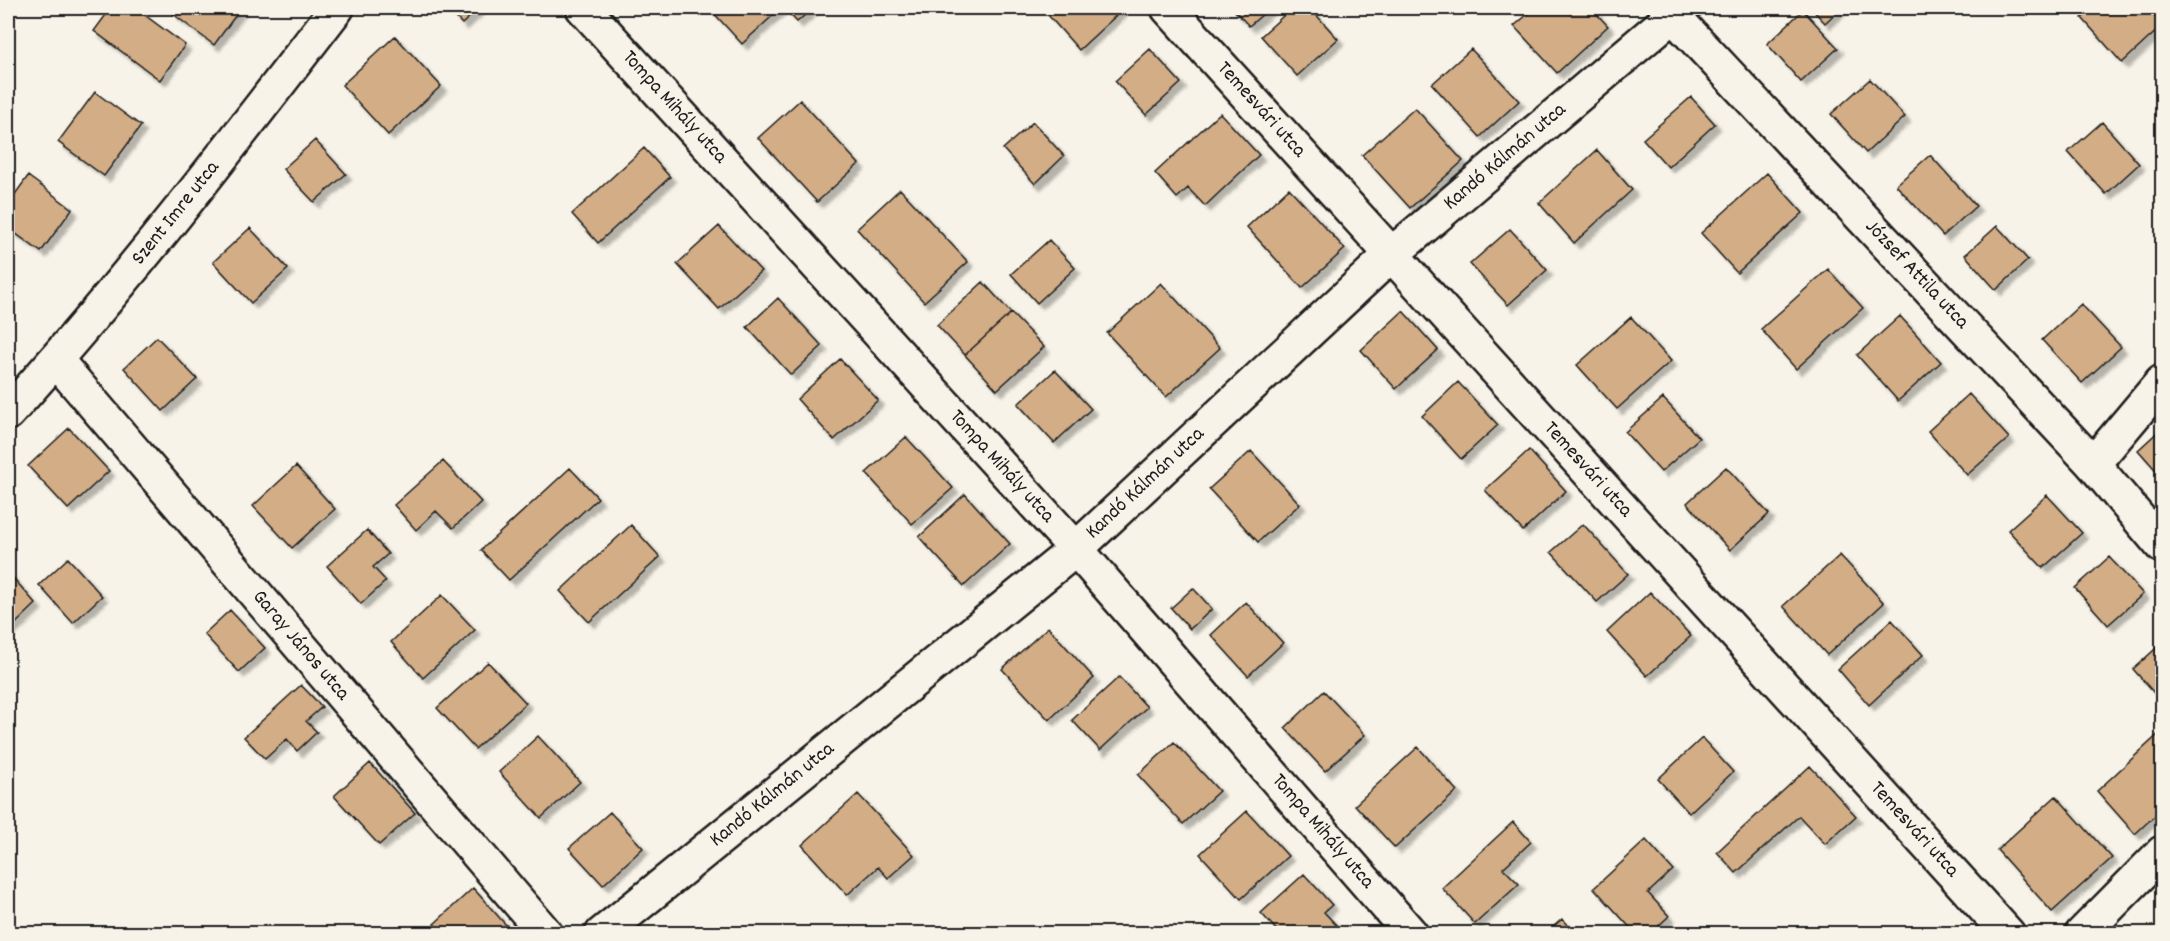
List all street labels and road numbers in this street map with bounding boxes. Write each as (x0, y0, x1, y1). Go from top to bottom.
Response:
street label: Tompa Mihály utca (614, 44, 734, 172)
street label: Temesvári utca (1209, 55, 1313, 166)
street label: Kandó Kálmán utca (1437, 96, 1574, 218)
street label: Szent Imre utca (125, 154, 229, 273)
street label: József Attila utca (1857, 213, 1976, 338)
street label: Tompa Mihály utca (942, 404, 1062, 531)
street label: Temesvári utca (1535, 415, 1640, 526)
street label: Kandó Kálmán utca (1080, 420, 1213, 547)
street label: Garay János utca (244, 584, 357, 709)
street label: Kandó Kálmán utca (704, 735, 843, 855)
street label: Tompa Mihály utca (1263, 768, 1382, 897)
street label: Temesvári utca (1862, 775, 1966, 886)

